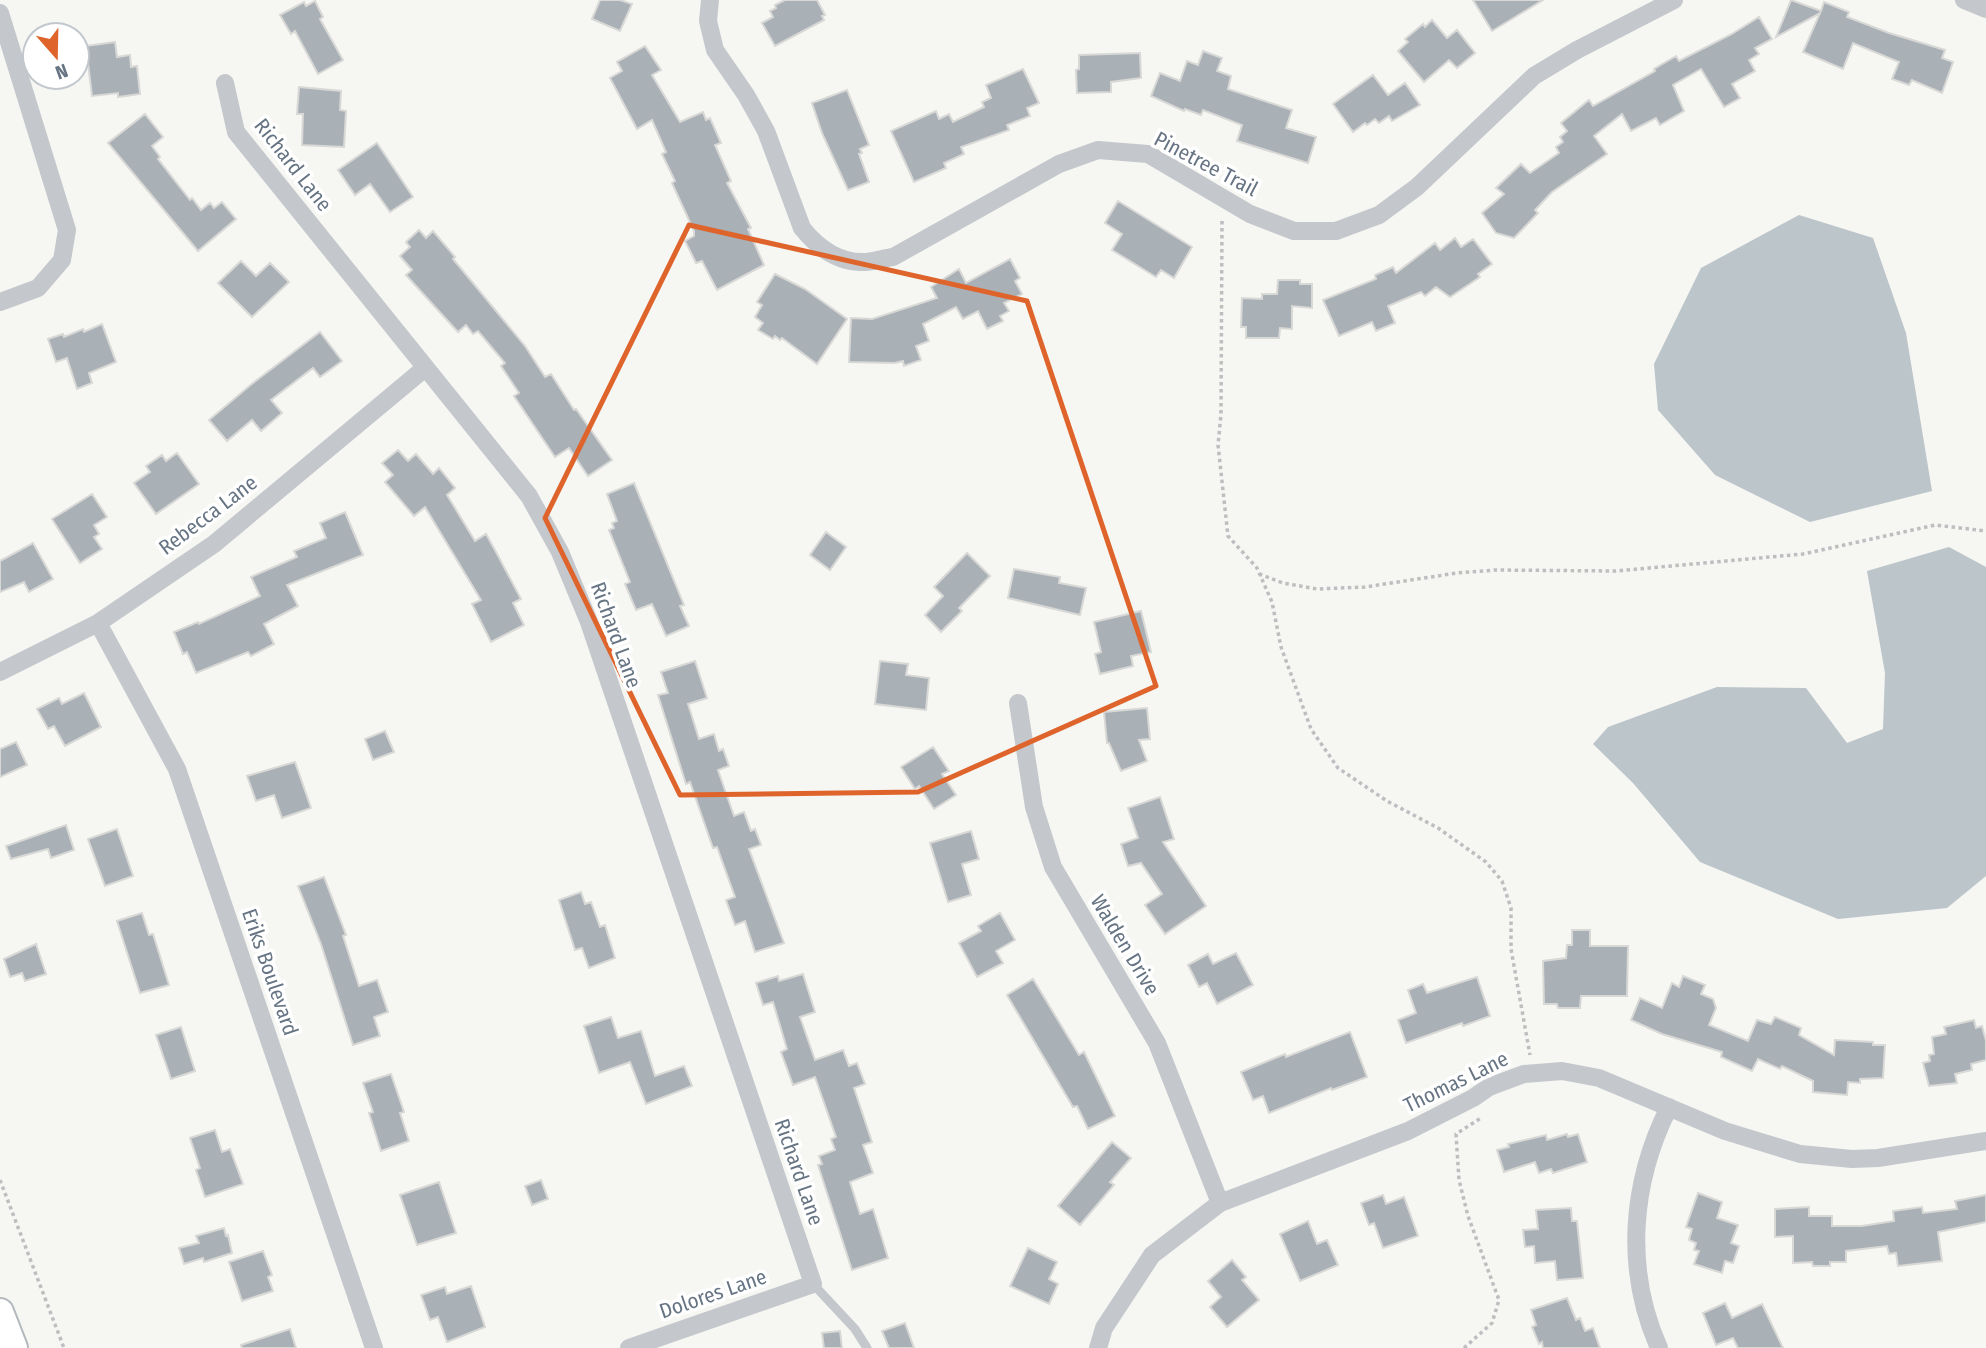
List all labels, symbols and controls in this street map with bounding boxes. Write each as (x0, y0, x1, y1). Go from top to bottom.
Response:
north arrow (21, 21, 91, 91)
text: N (52, 59, 71, 84)
street label: Richard Lane (249, 113, 337, 217)
street label: Pinetree Trail (1150, 126, 1263, 202)
street label: Rebecca Lane (154, 470, 262, 560)
street label: Richard Lane (585, 578, 647, 692)
street label: Walden Drive (1085, 890, 1165, 1000)
street label: Eriks Boulevard (236, 905, 304, 1039)
street label: Thomas Lane (1400, 1046, 1512, 1118)
street label: Richard Lane (769, 1115, 829, 1229)
street label: Dolores Lane (656, 1264, 770, 1324)

